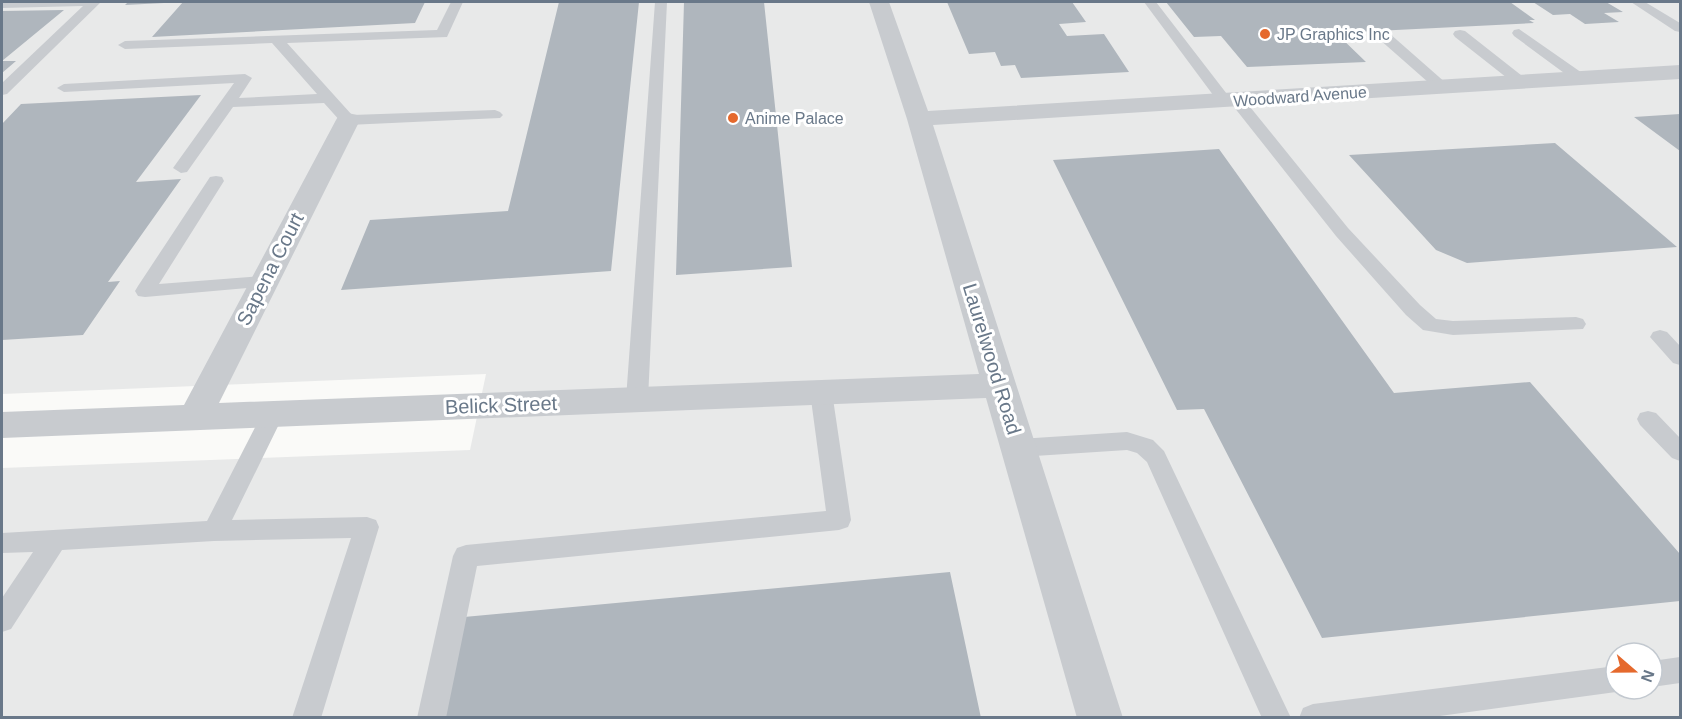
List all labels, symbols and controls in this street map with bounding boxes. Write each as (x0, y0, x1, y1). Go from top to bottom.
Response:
place label: JP Graphics Inc (1277, 26, 1390, 43)
marker: JP Graphics Inc (1258, 27, 1272, 41)
street label: Woodward Avenue (1233, 83, 1367, 110)
place label: Anime Palace (745, 110, 844, 127)
marker: Anime Palace (726, 111, 740, 125)
street label: Sapena Court (232, 209, 308, 329)
street label: Laurelwood Road (959, 281, 1025, 437)
street label: Belick Street (445, 392, 558, 418)
north arrow (1604, 641, 1664, 701)
text: N (1638, 668, 1658, 684)

